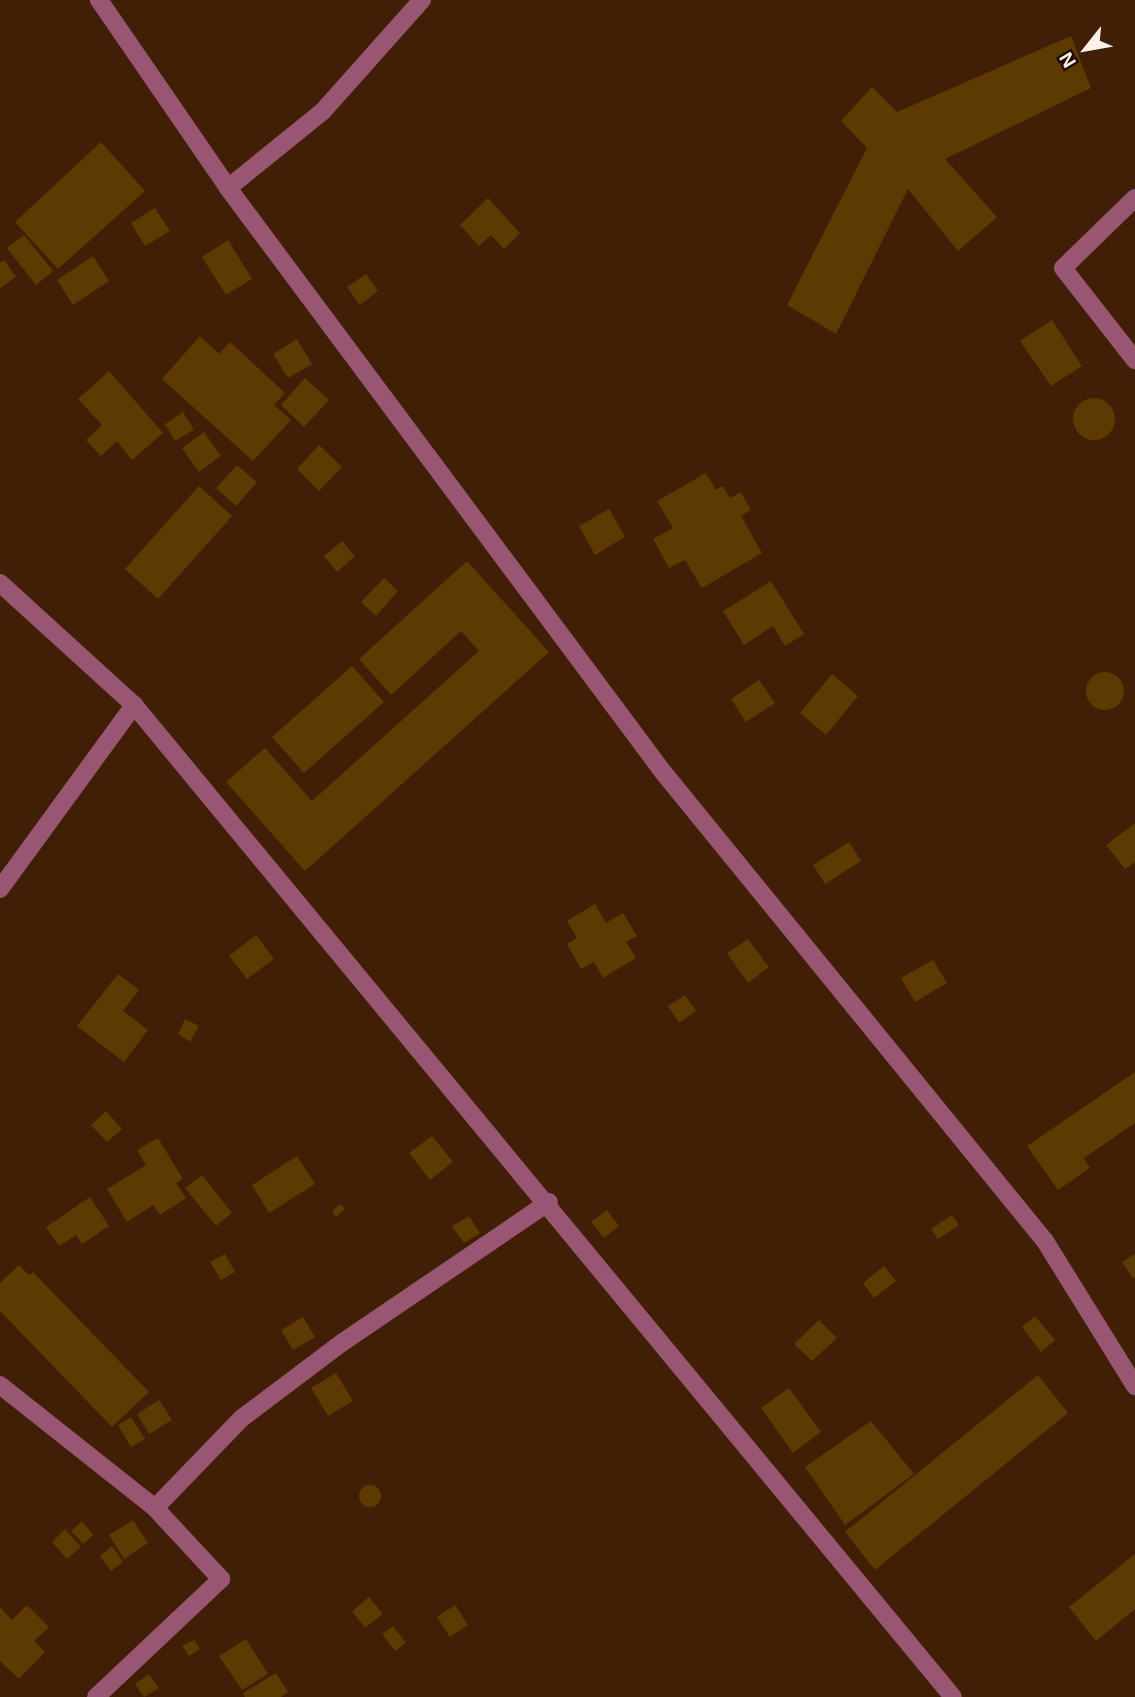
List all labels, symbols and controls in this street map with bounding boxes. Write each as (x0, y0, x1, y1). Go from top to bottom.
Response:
north arrow (1051, 14, 1121, 84)
text: N (1055, 49, 1080, 71)

